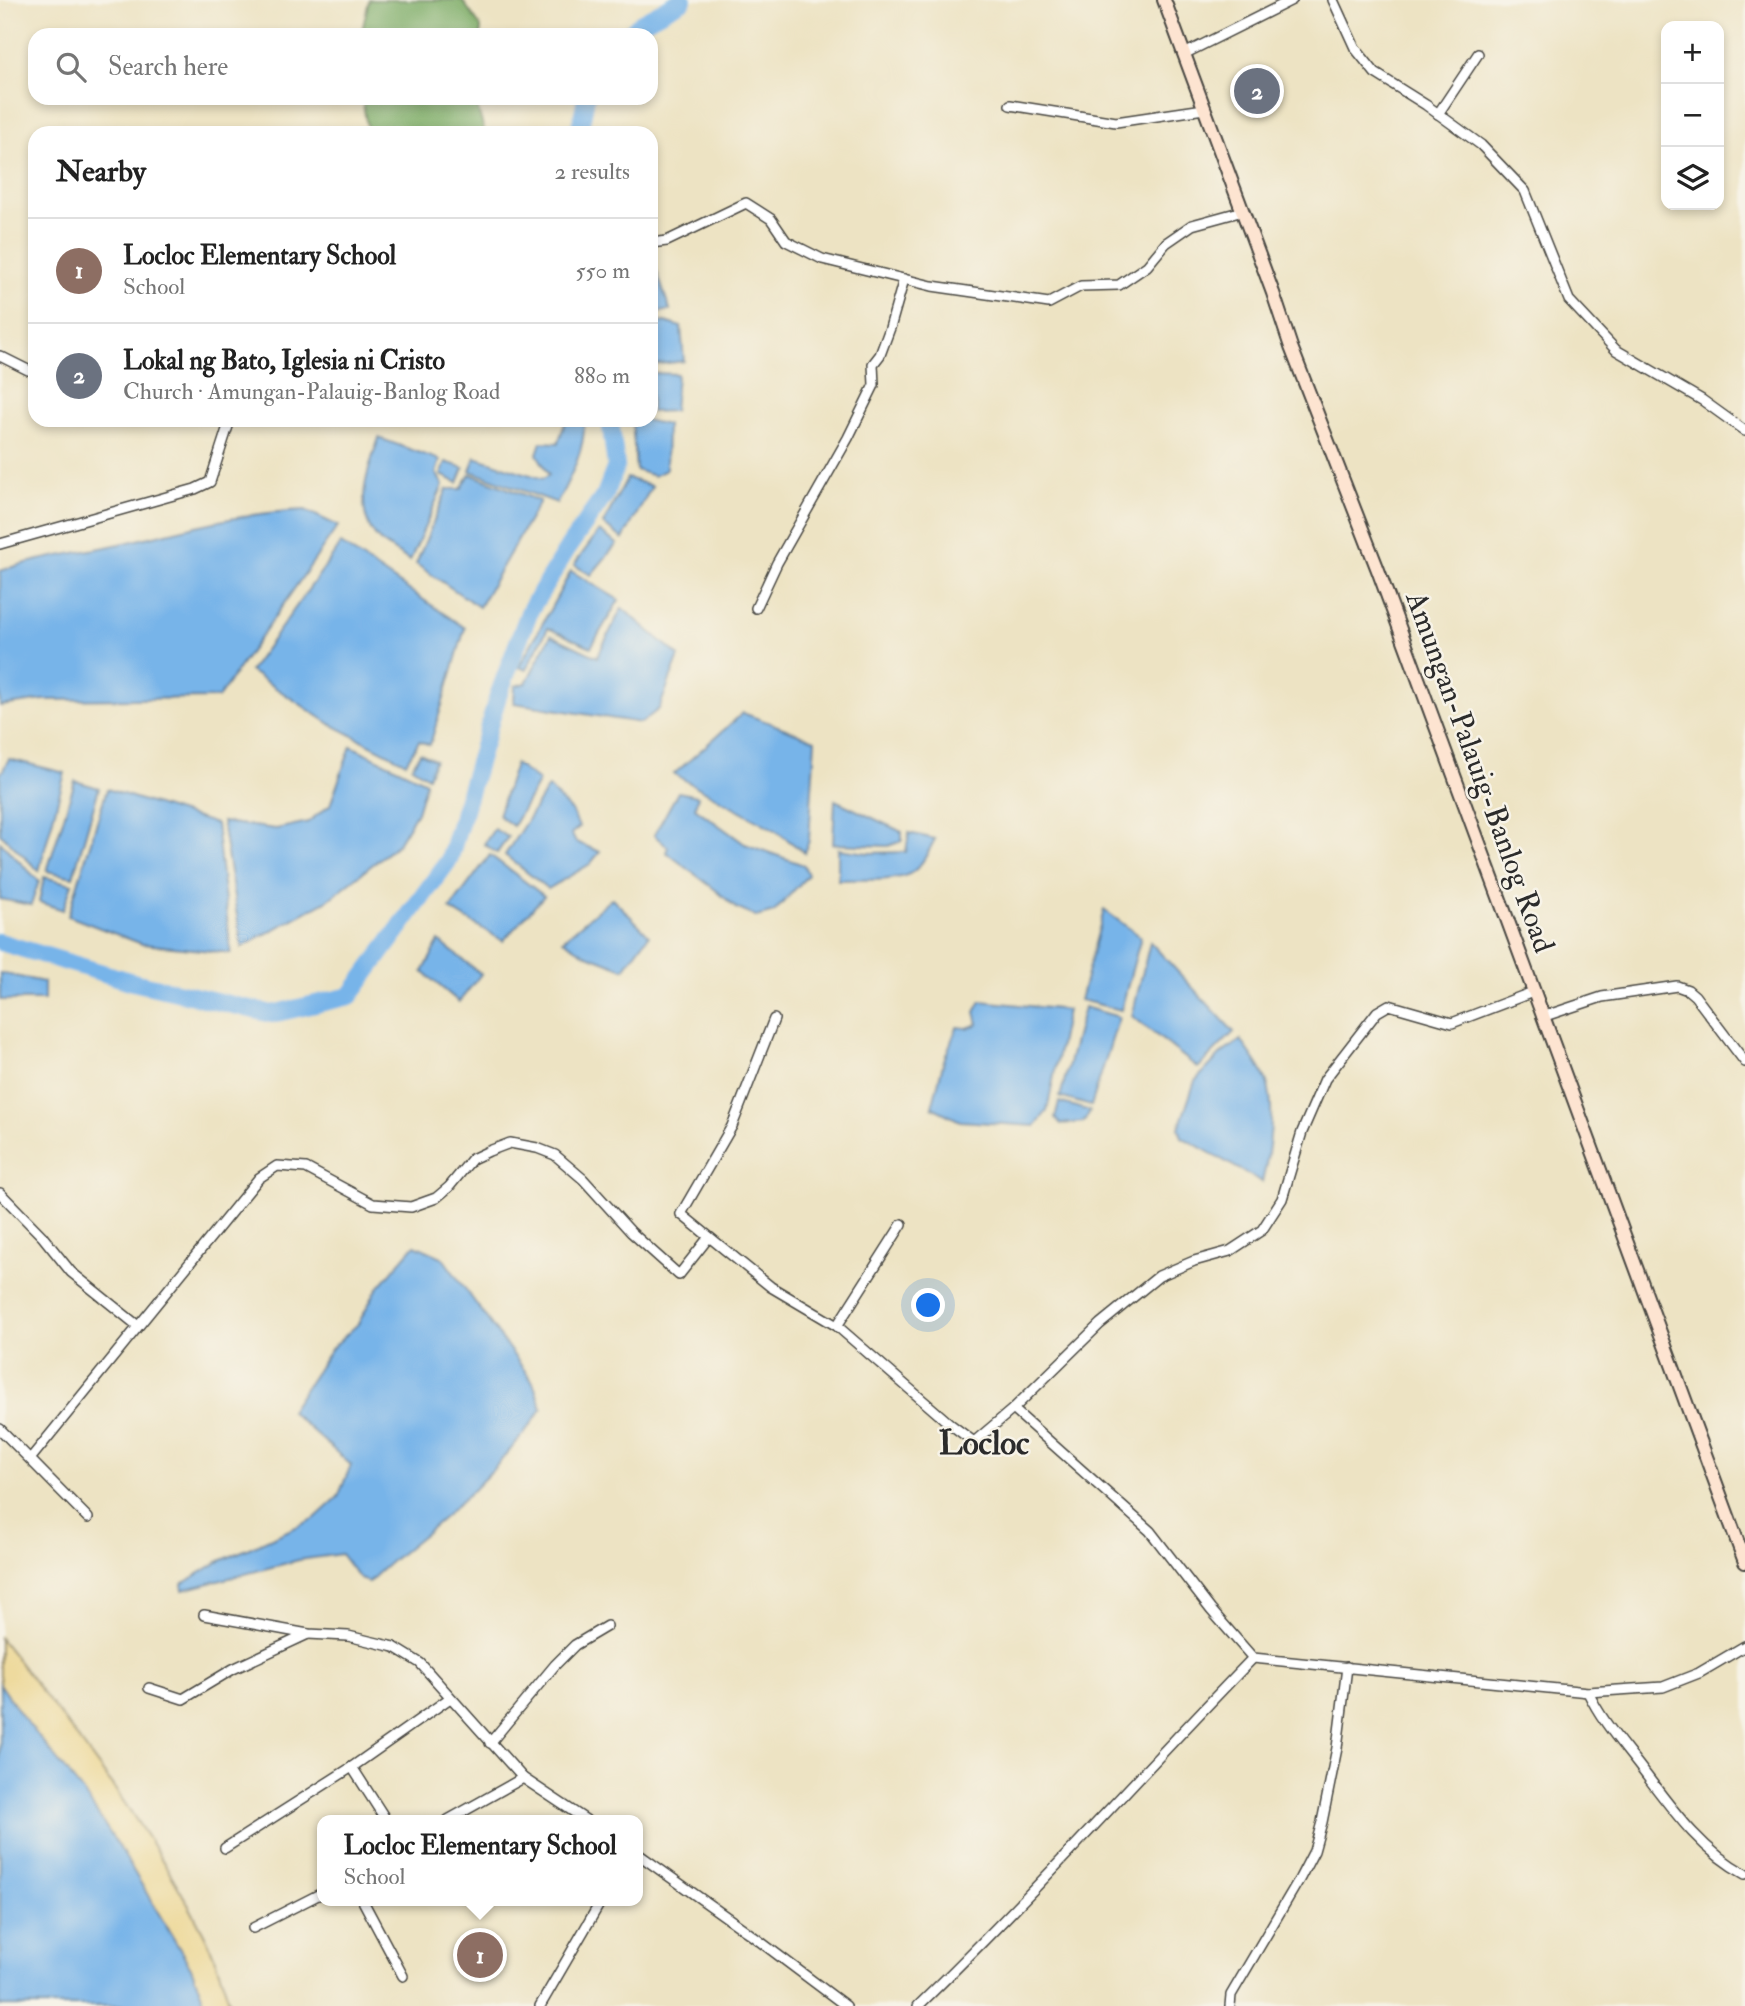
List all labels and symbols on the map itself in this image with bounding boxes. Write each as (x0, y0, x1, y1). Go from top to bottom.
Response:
pin: 2 (1234, 65, 1280, 117)
street label: Amungan-Palauig-Banlog Road (1397, 585, 1563, 958)
your location (911, 1288, 945, 1322)
district label: Locloc (939, 1423, 1030, 1464)
pin: 1 (457, 1929, 503, 1981)

